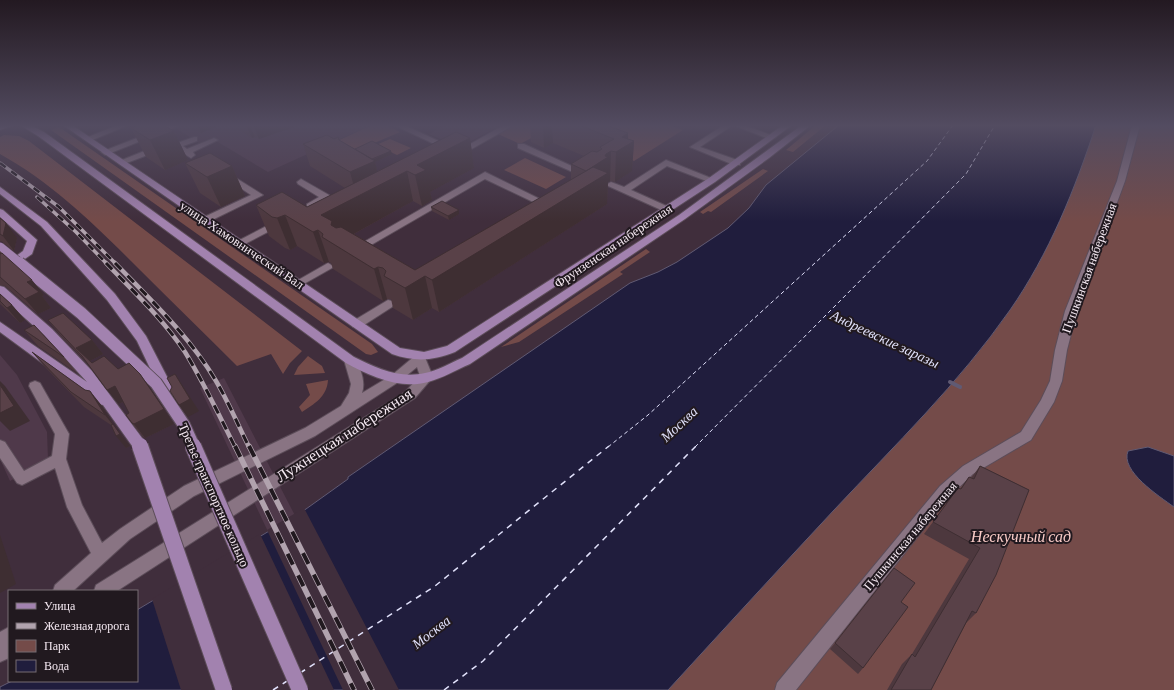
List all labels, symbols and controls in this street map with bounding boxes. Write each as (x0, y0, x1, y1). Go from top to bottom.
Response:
street label: улица Хамовнический Вал (177, 198, 307, 292)
street label: Фрунзенская набережная (551, 201, 675, 291)
street label: Пушкинская набережная (1059, 201, 1119, 335)
water label: Андреевские заразы (827, 306, 942, 371)
street label: Лужнецкая набережная (273, 384, 416, 486)
water label: Москва (657, 403, 701, 446)
street label: Третье транспортное кольцо (176, 421, 252, 569)
street label: Пушкинская набережная (860, 479, 960, 593)
park label: Нескучный сад (970, 528, 1071, 546)
legend (8, 590, 138, 682)
text: Улица (44, 599, 76, 613)
water label: Москва (408, 612, 453, 653)
text: Железная дорога (44, 619, 130, 633)
text: Парк (44, 639, 70, 653)
text: Вода (44, 659, 70, 673)

